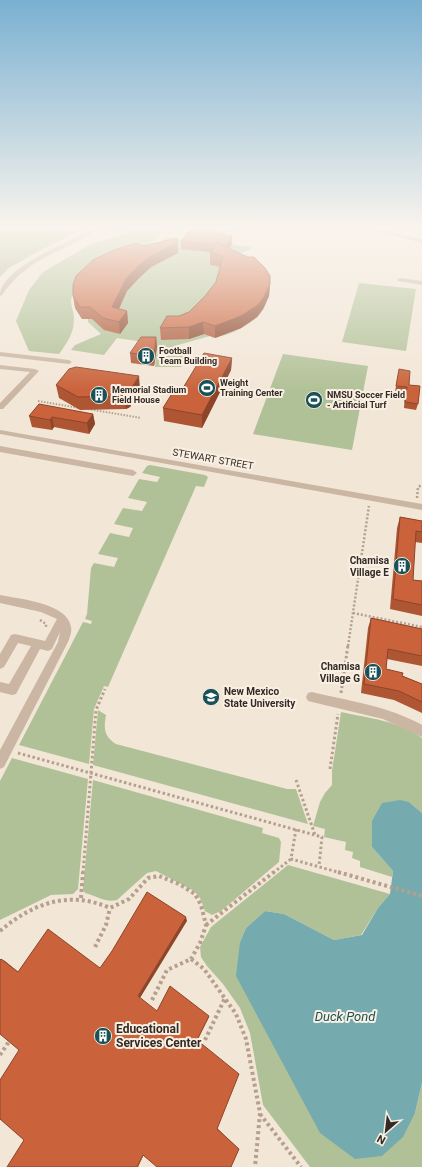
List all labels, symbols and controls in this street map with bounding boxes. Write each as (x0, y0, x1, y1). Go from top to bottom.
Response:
building icon: Football Team Building (136, 346, 156, 366)
place label: Football Team Building (159, 346, 217, 366)
sports icon: Weight Training Center (197, 378, 217, 398)
place label: Weight Training Center (220, 378, 283, 398)
building icon: Memorial Stadium Field House (89, 385, 109, 405)
place label: Memorial Stadium Field House (112, 385, 187, 405)
sports icon: NMSU Soccer Field - Artificial Turf (304, 390, 324, 410)
place label: NMSU Soccer Field - Artificial Turf (327, 390, 405, 410)
street label: STEWART STREET (172, 446, 255, 472)
place label: Chamisa Village E (350, 555, 390, 578)
building icon: Chamisa Village E (392, 556, 412, 576)
place label: Chamisa Village G (320, 661, 361, 684)
building icon: Chamisa Village G (363, 662, 383, 682)
place label: New Mexico State University (224, 686, 296, 709)
school or university icon: New Mexico State University (201, 687, 221, 707)
water label: Duck Pond (315, 1009, 376, 1024)
place label: Educational Services Center (116, 1022, 202, 1050)
building icon: Educational Services Center (93, 1026, 113, 1046)
north arrow (366, 1111, 406, 1151)
text: N (375, 1132, 388, 1147)

